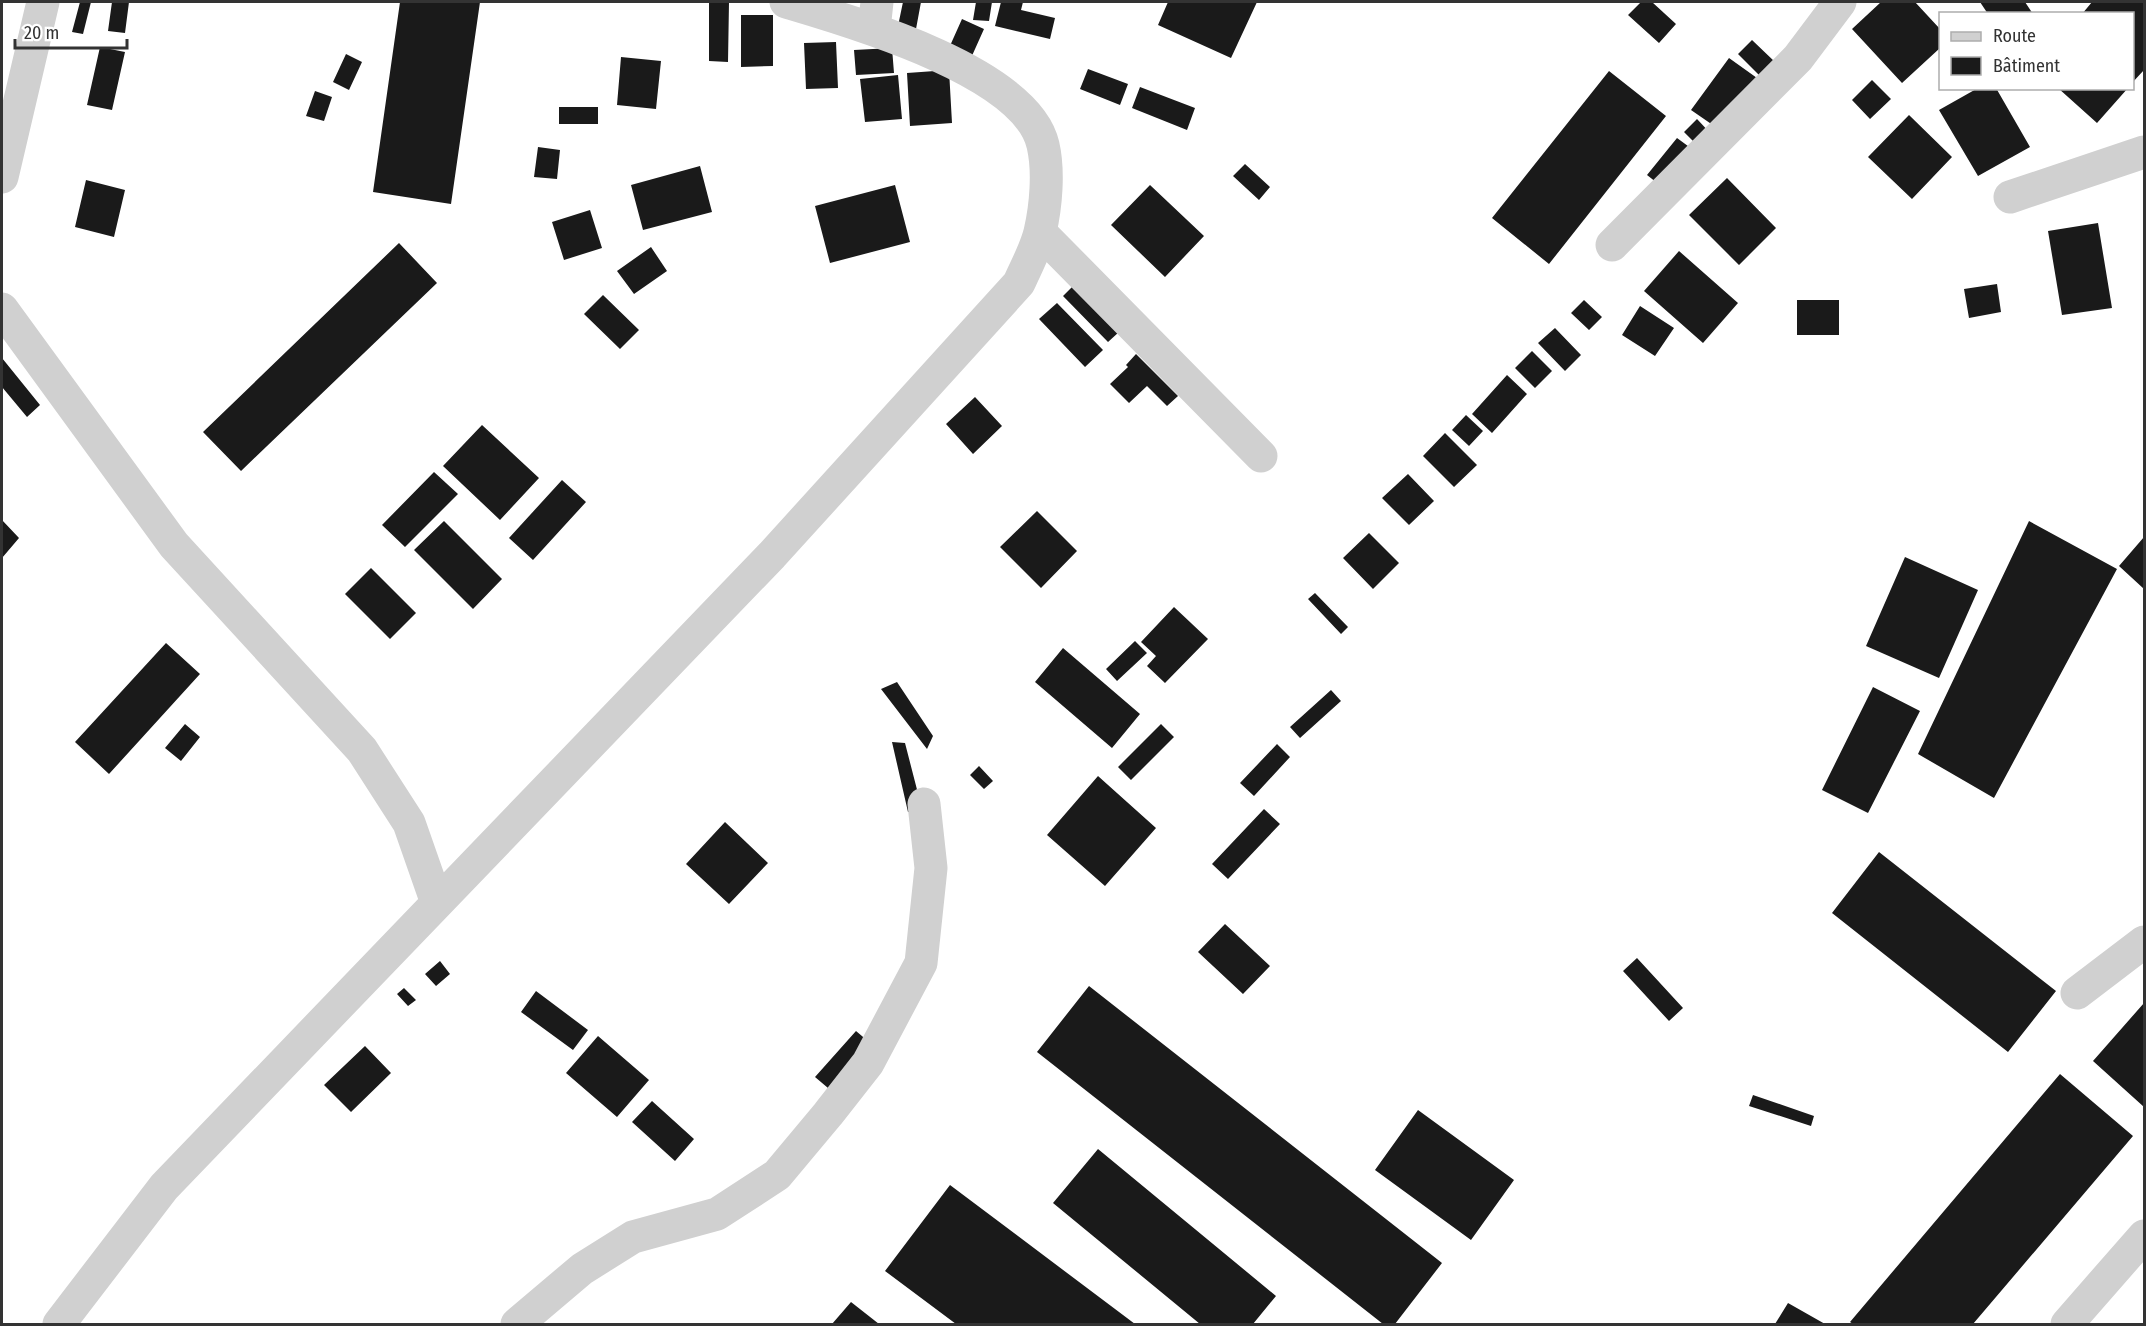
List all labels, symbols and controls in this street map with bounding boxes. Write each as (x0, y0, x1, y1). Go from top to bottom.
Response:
scale bar (15, 12, 128, 50)
legend (1939, 12, 2134, 90)
text: 20 m (24, 22, 59, 44)
text: Route (1993, 25, 2036, 47)
text: Bâtiment (1993, 55, 2060, 77)

